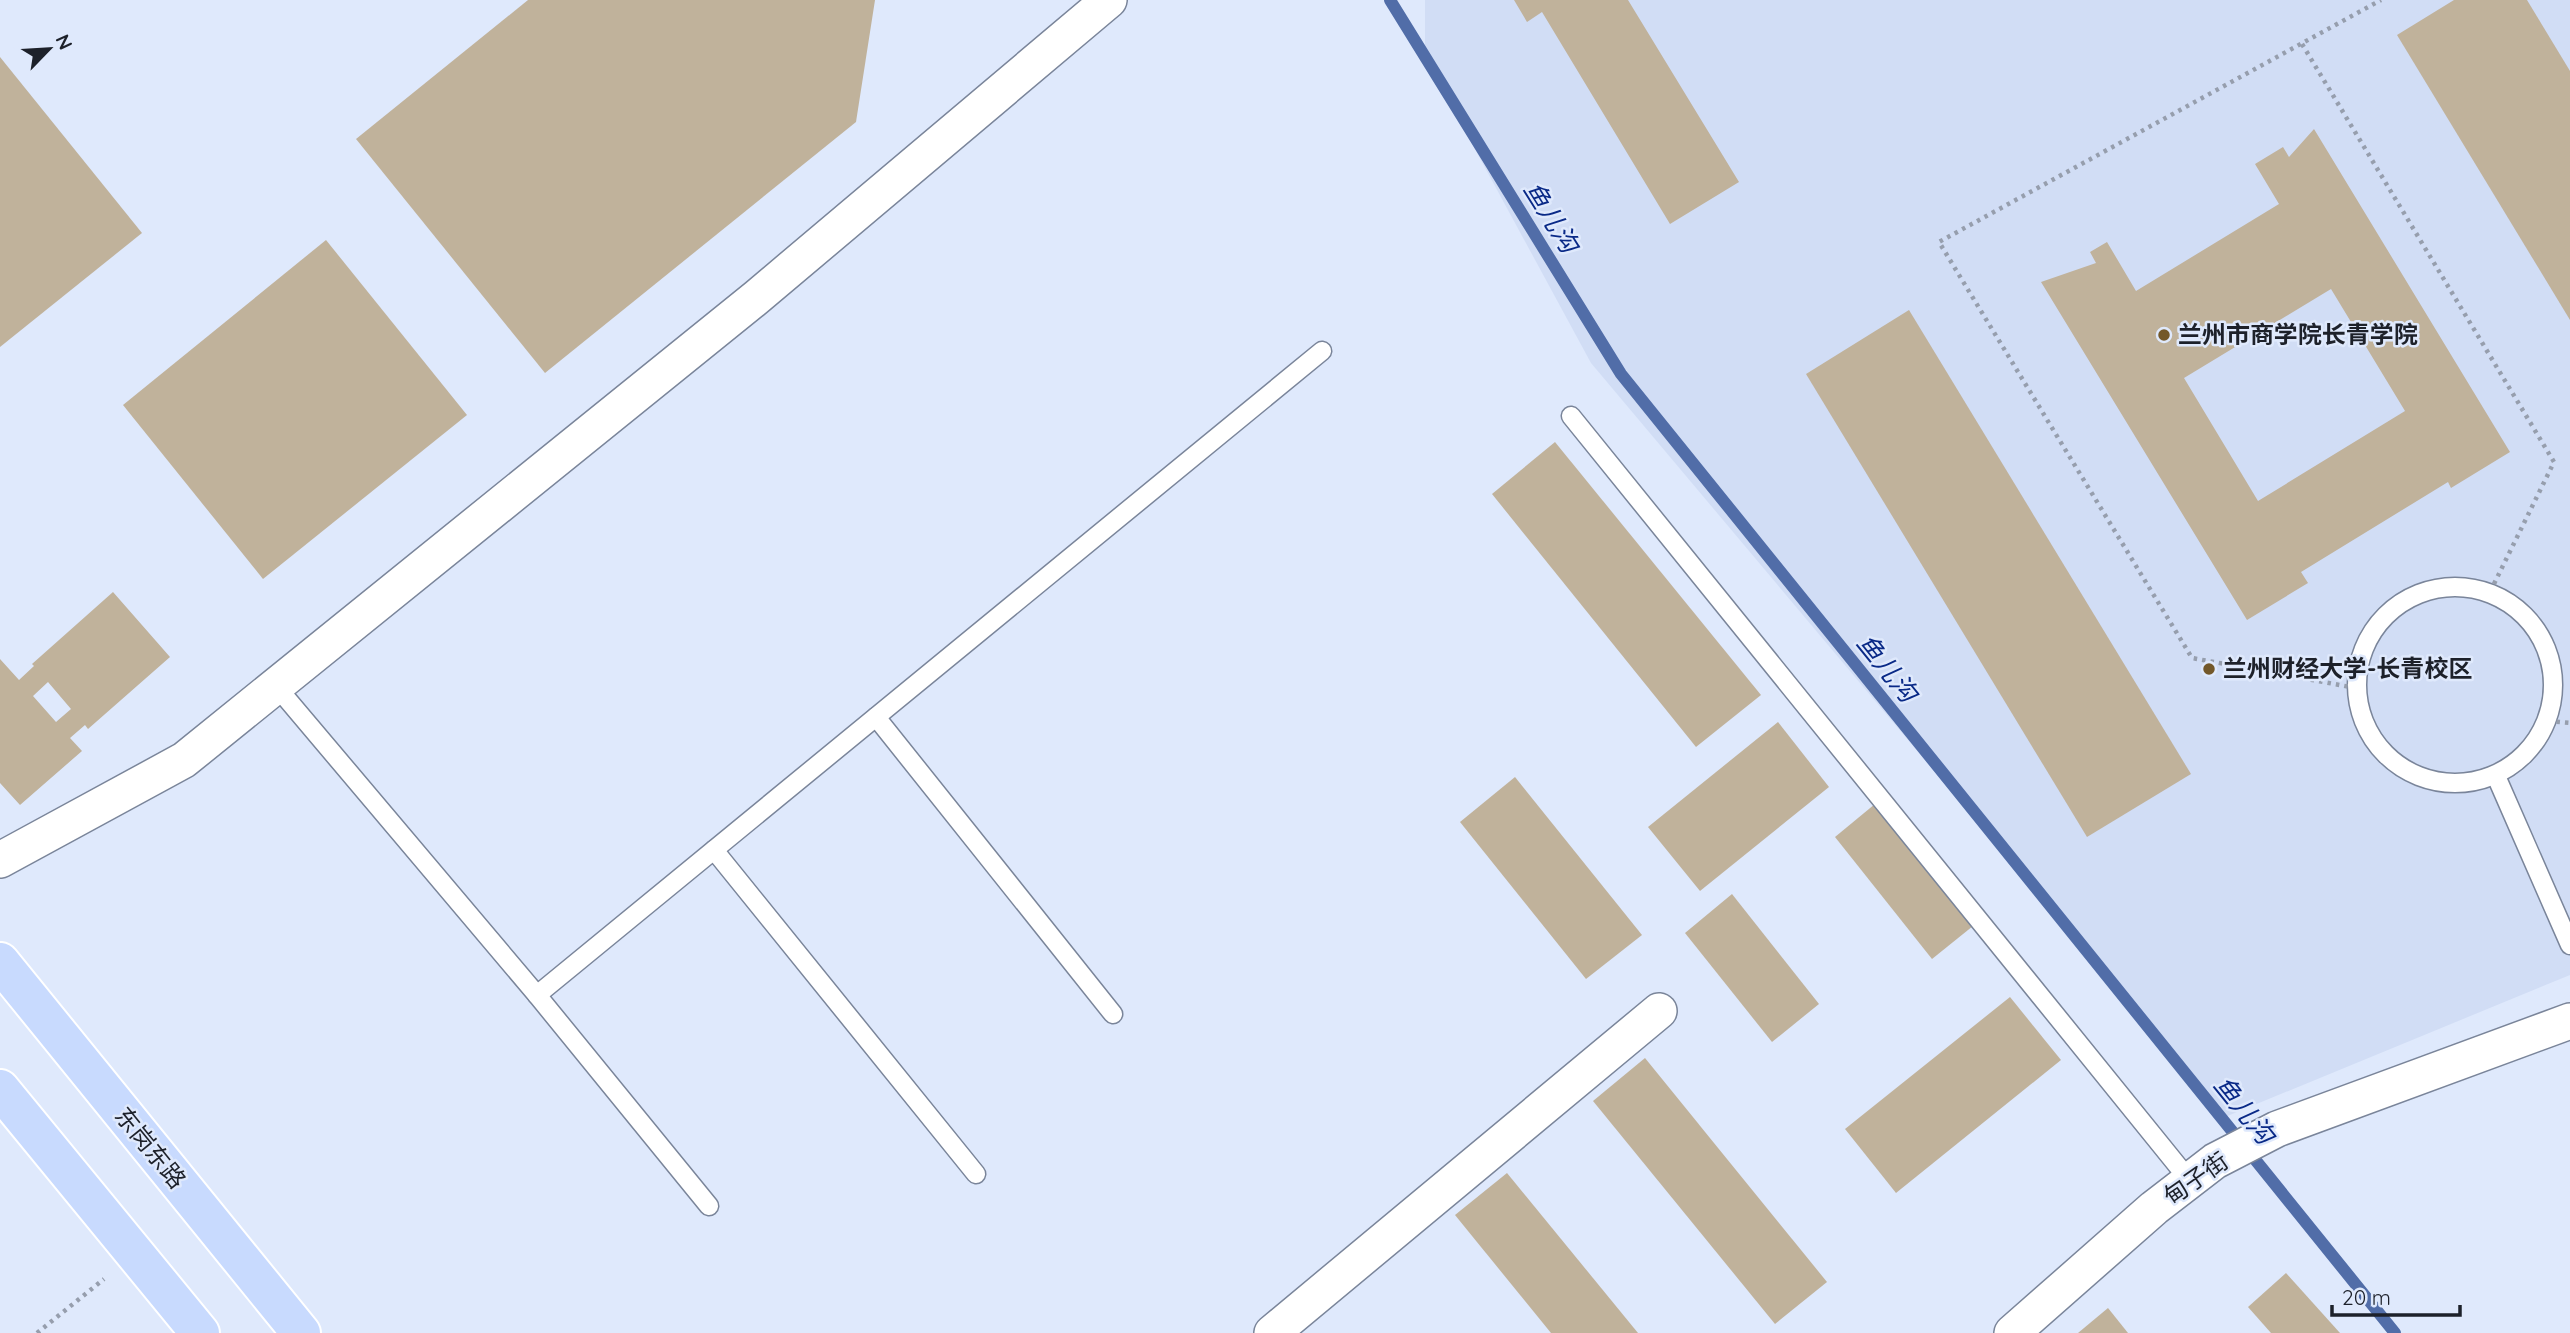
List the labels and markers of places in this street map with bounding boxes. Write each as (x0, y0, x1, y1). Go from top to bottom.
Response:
place label: 兰州市商学院长青学院 (2178, 319, 2418, 349)
marker: 兰州市商学院长青学院 (2156, 327, 2172, 343)
place label: 兰州财经大学-长青校区 (2223, 653, 2473, 683)
marker: 兰州财经大学-长青校区 (2201, 661, 2217, 677)

